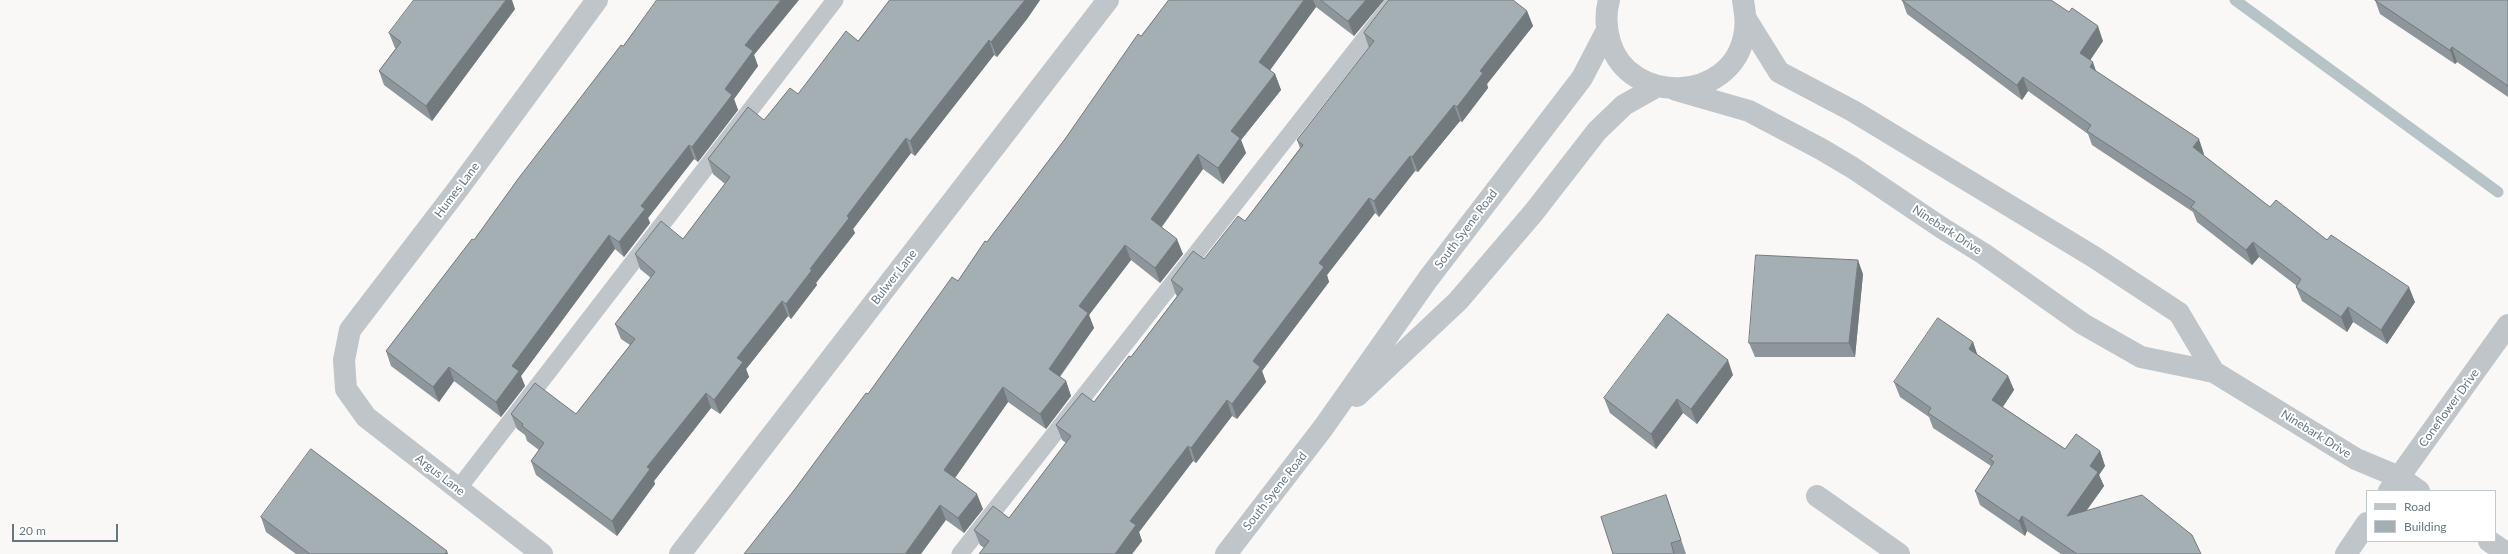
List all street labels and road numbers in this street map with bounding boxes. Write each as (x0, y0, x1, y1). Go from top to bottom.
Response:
street label: Humes Lane (432, 160, 482, 220)
street label: South Syene Road (1432, 187, 1500, 271)
street label: Ninebark Drive (1910, 202, 1984, 258)
street label: Bulwer Lane (868, 247, 920, 307)
street label: Coneflower Drive (2416, 366, 2482, 450)
street label: Ninebark Drive (2278, 407, 2354, 461)
street label: South Syene Road (1240, 449, 1310, 533)
street label: Argus Lane (412, 451, 468, 499)

